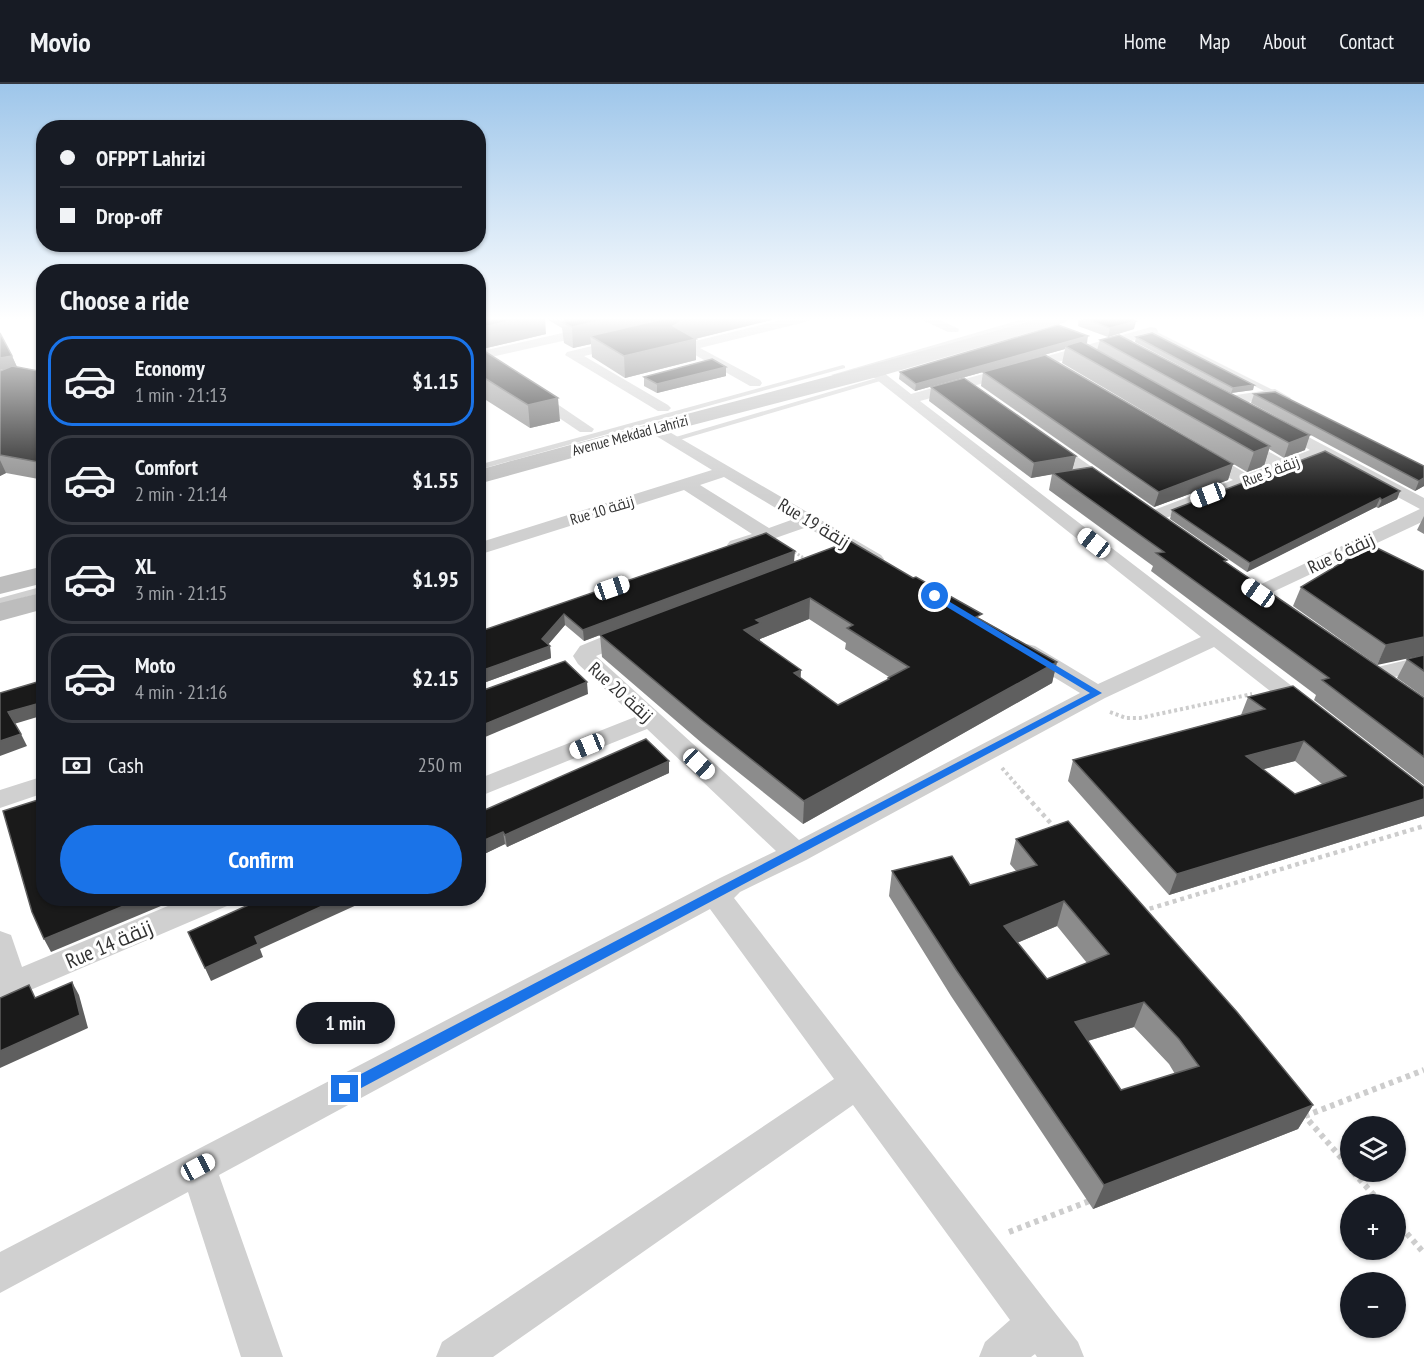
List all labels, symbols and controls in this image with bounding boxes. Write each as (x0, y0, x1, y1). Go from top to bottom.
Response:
text: Movio (30, 23, 91, 60)
text: Home (1124, 28, 1166, 55)
text: Map (1199, 28, 1230, 55)
text: About (1263, 28, 1306, 55)
text: Contact (1339, 28, 1394, 55)
text: OFPPT Lahrizi (96, 144, 206, 172)
text: Drop-off (96, 202, 162, 230)
text: Choose a ride (60, 283, 189, 317)
icon: car (63, 354, 117, 408)
text: Economy (135, 354, 205, 382)
text: $1.15 (412, 367, 459, 395)
text: 1 min · 21:13 (135, 382, 227, 408)
street label: Avenue Mekdad Lahrizi (570, 410, 690, 460)
street label: Rue 5 زنقة (1240, 452, 1302, 490)
icon: car (63, 453, 117, 507)
text: Comfort (135, 453, 198, 481)
text: $1.55 (412, 466, 459, 494)
car (1188, 480, 1228, 510)
text: 2 min · 21:14 (135, 481, 227, 507)
street label: Rue 10 زنقة (568, 491, 636, 529)
street label: Rue 19 زنقة (774, 493, 854, 553)
car (1074, 525, 1114, 561)
street label: Rue 6 زنقة (1304, 528, 1378, 578)
icon: car (63, 552, 117, 606)
text: XL (135, 552, 156, 580)
text: $1.95 (412, 565, 459, 593)
car (592, 574, 632, 602)
car (1238, 575, 1278, 611)
text: 3 min · 21:15 (135, 580, 227, 606)
route start (921, 582, 948, 609)
icon: car (63, 651, 117, 705)
text: Moto (135, 651, 176, 679)
street label: Rue 20 زنقة (584, 657, 658, 727)
text: $2.15 (412, 664, 459, 692)
text: 4 min · 21:16 (135, 679, 227, 705)
car (567, 731, 607, 761)
car (680, 745, 718, 783)
icon: cash (60, 749, 93, 782)
text: Cash (108, 751, 144, 779)
text: 250 m (418, 752, 462, 778)
button: Confirm (60, 825, 462, 894)
street label: Rue 14 زنقة (61, 914, 157, 974)
callout: 1 min (296, 1002, 394, 1044)
text: 1 min (325, 1010, 366, 1036)
route end (331, 1075, 358, 1102)
map controls (1340, 1116, 1406, 1338)
button: layers (1340, 1116, 1406, 1182)
car (178, 1151, 218, 1183)
button: + (1340, 1194, 1406, 1260)
button: − (1340, 1272, 1406, 1338)

